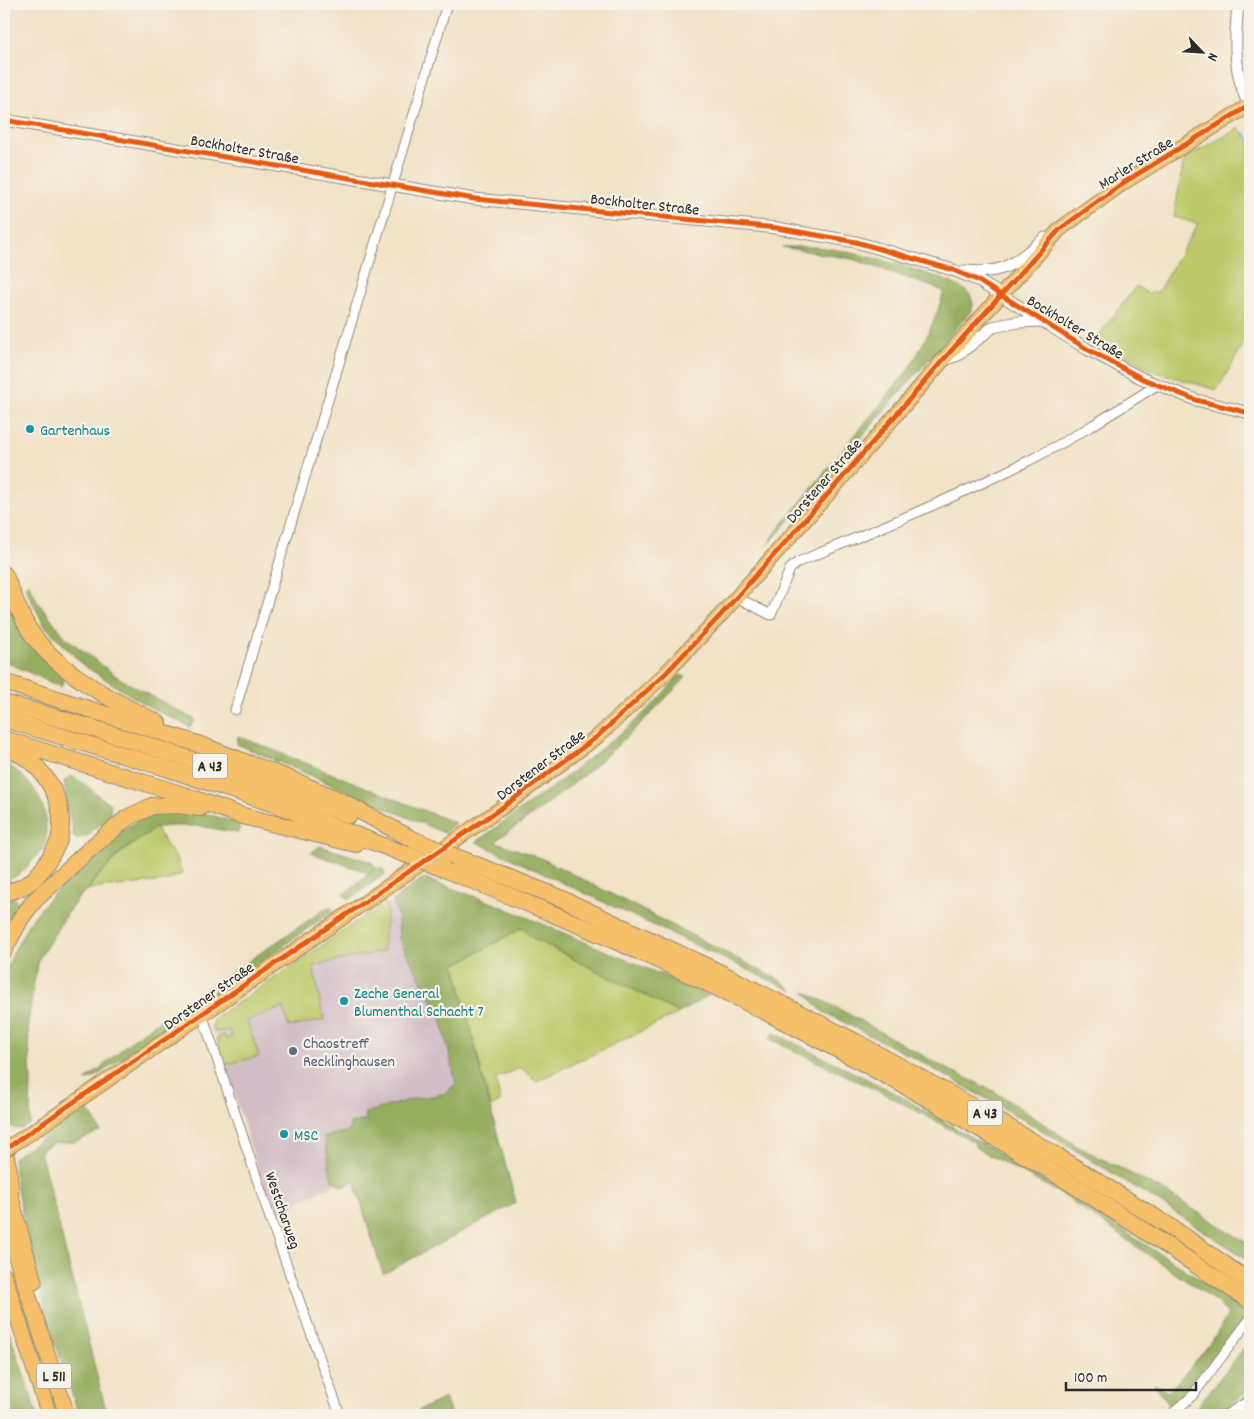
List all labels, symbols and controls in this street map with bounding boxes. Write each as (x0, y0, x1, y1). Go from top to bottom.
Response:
north arrow (1176, 28, 1226, 78)
text: N (1201, 49, 1222, 64)
street label: Bockholter Straße (189, 130, 301, 171)
street label: Marler Straße (1094, 132, 1178, 196)
street label: Bockholter Straße (589, 188, 700, 223)
street label: Bockholter Straße (1022, 290, 1128, 366)
place label: Gartenhaus (40, 420, 111, 443)
marker: Gartenhaus (24, 423, 36, 435)
street label: Dorstener Straße (781, 434, 868, 529)
street label: Dorstener Straße (492, 725, 591, 807)
road number: A 43 (192, 754, 228, 778)
street label: Dorstener Straße (159, 957, 259, 1037)
place label: Zeche General Blumenthal Schacht 7 (354, 983, 484, 1024)
marker: Zeche General Blumenthal Schacht 7 (338, 995, 350, 1007)
place label: Chaostreff Recklinghausen (303, 1033, 395, 1074)
marker: Chaostreff Recklinghausen (287, 1045, 299, 1057)
road number: A 43 (968, 1100, 1002, 1126)
place label: MSC (294, 1125, 318, 1148)
marker: MSC (278, 1128, 290, 1140)
street label: Westcharweg (258, 1169, 306, 1253)
scale bar (1066, 1359, 1196, 1391)
road number: L 511 (36, 1364, 72, 1388)
text: 100 m (1074, 1368, 1107, 1390)

